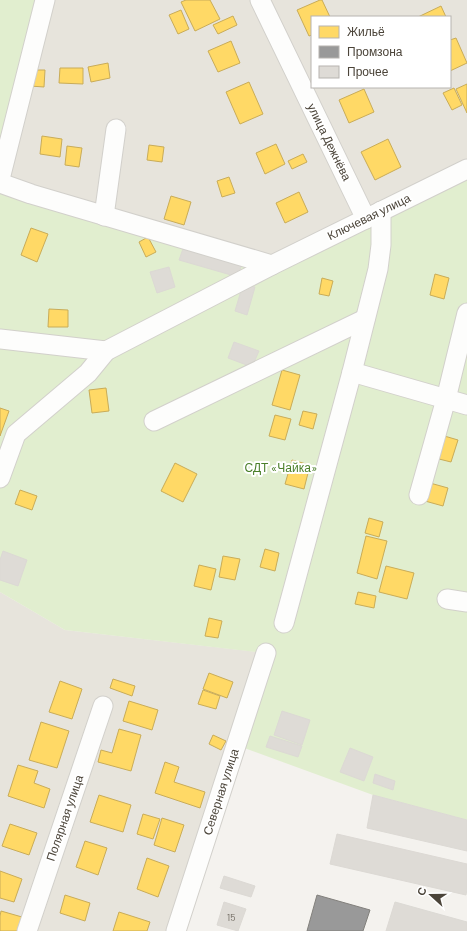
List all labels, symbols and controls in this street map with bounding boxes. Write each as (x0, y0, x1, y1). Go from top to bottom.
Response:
legend (311, 16, 451, 88)
text: Жильё (347, 24, 385, 38)
text: Промзона (347, 44, 403, 59)
text: Прочее (347, 64, 389, 79)
street label: улица Дежнёва (304, 101, 355, 183)
street label: Ключевая улица (325, 190, 413, 243)
park label: СДТ «Чайка» (245, 460, 317, 475)
street label: Северная улица (199, 746, 242, 837)
street label: Полярная улица (43, 772, 86, 863)
north arrow (411, 875, 451, 915)
text: С (414, 885, 429, 897)
house number: 15 (227, 911, 235, 923)

